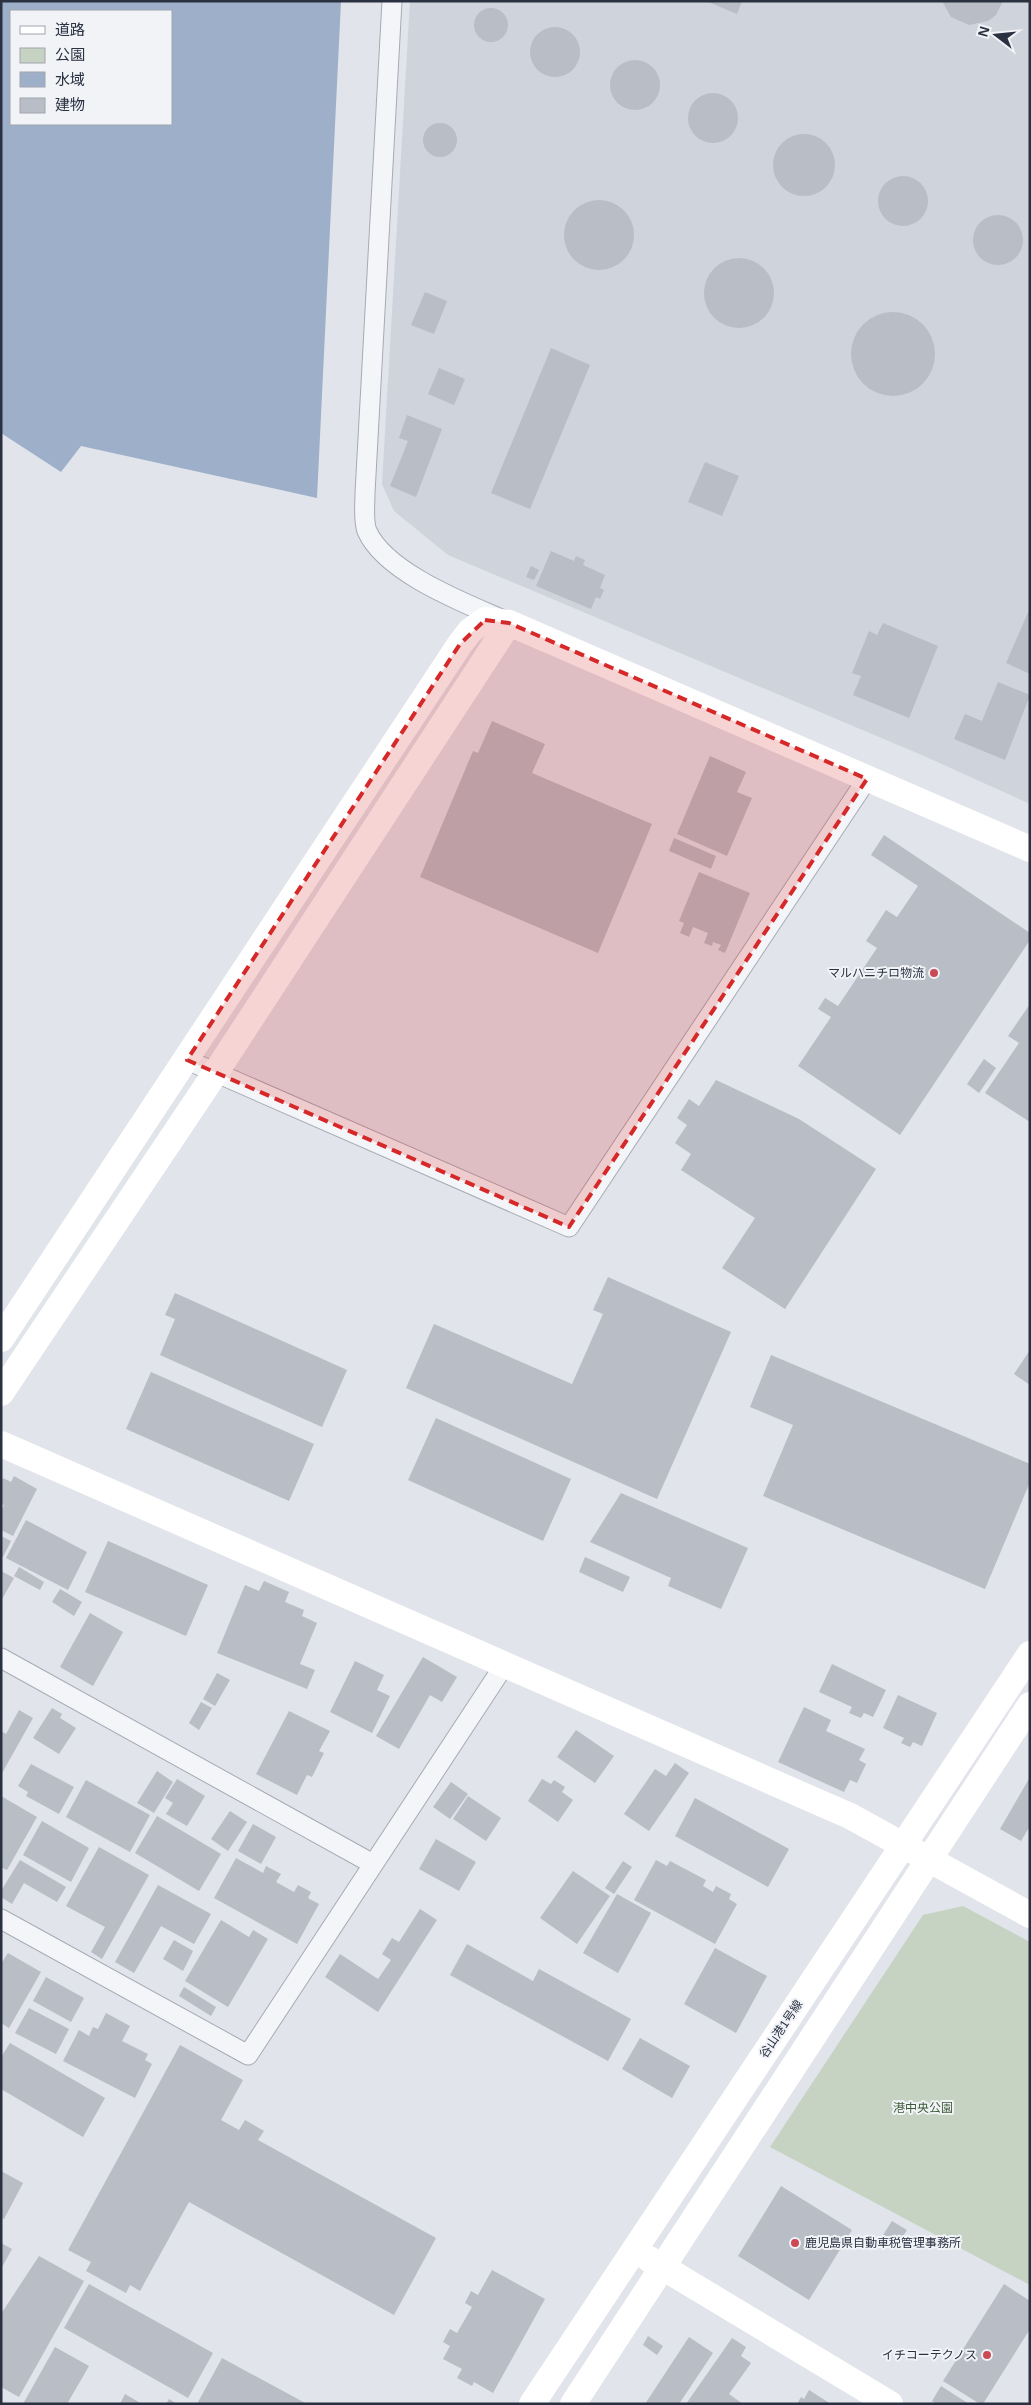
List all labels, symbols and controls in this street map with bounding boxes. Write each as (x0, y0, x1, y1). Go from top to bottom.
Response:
legend (10, 10, 172, 125)
north arrow (971, 10, 1021, 60)
text: 道路 (55, 21, 85, 38)
text: N (974, 24, 993, 38)
text: 公園 (55, 46, 85, 63)
text: 水域 (55, 71, 85, 88)
text: 建物 (55, 96, 85, 113)
place label: マルハニチロ物流 (828, 966, 924, 980)
marker: マルハニチロ物流 (928, 967, 940, 979)
street label: 谷山港1号線 (757, 1997, 805, 2061)
park label: 港中央公園 (893, 2101, 953, 2115)
place label: 鹿児島県自動車税管理事務所 (805, 2236, 961, 2250)
marker: 鹿児島県自動車税管理事務所 (789, 2237, 801, 2249)
place label: イチコーテクノス (882, 2348, 977, 2362)
marker: イチコーテクノス (981, 2349, 993, 2361)

